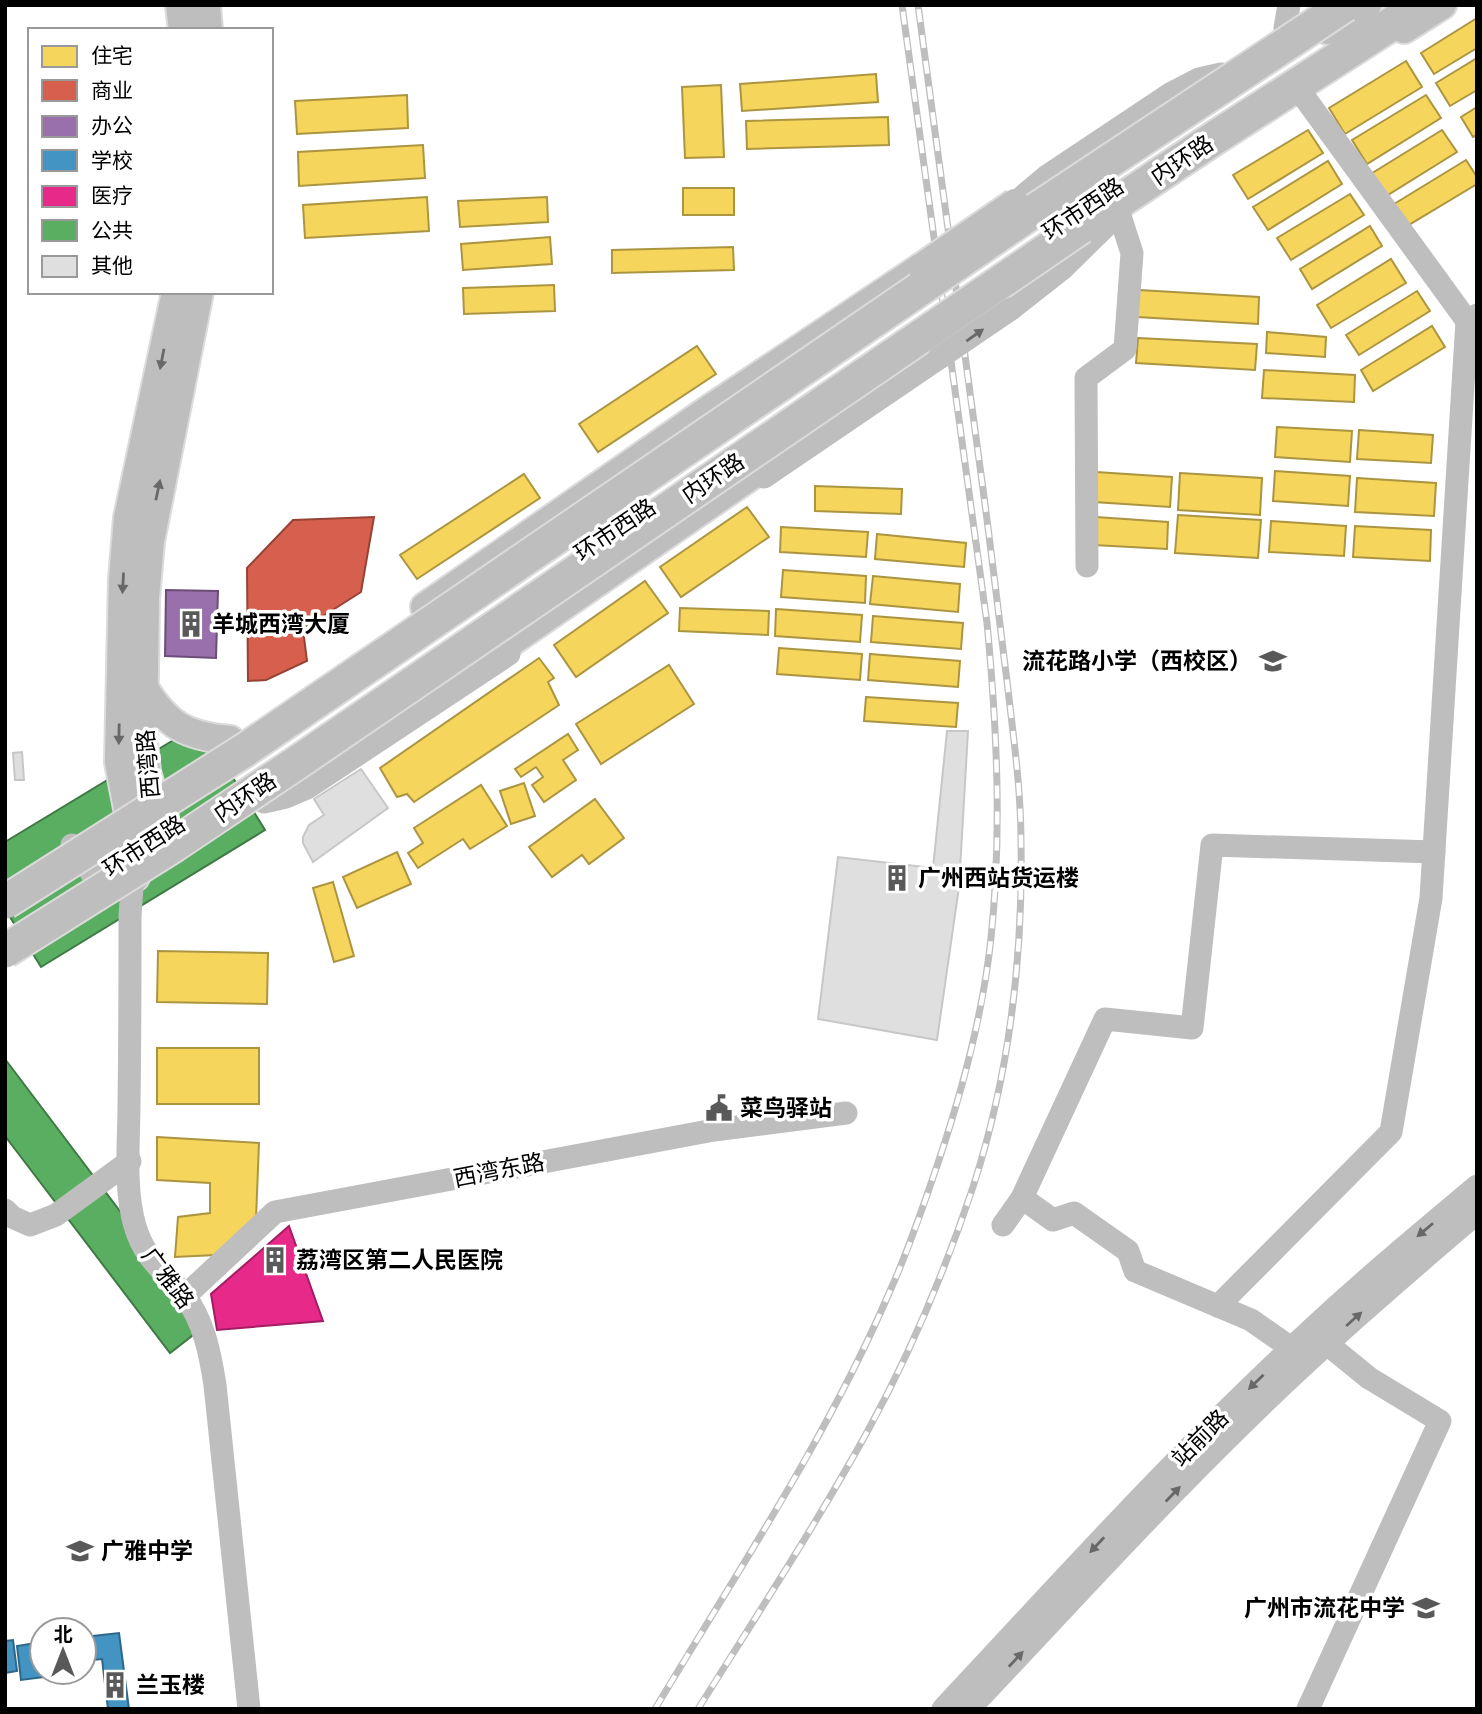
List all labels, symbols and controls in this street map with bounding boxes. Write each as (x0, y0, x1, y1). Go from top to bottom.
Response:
legend (28, 28, 273, 294)
text: 住宅 (91, 42, 133, 70)
text: 商业 (91, 77, 133, 105)
text: 办公 (91, 112, 133, 140)
street label: 内环路 (1145, 128, 1220, 193)
text: 学校 (91, 147, 133, 175)
street label: 环市西路 (1036, 171, 1130, 248)
text: 医疗 (91, 182, 133, 210)
text: 公共 (91, 217, 133, 245)
text: 其他 (91, 252, 133, 280)
one-way arrow (966, 328, 984, 342)
one-way arrow (156, 348, 167, 370)
street label: 内环路 (676, 446, 751, 511)
one-way arrow (153, 479, 164, 501)
street label: 环市西路 (568, 492, 662, 569)
one-way arrow (117, 572, 128, 594)
building icon: 羊城西湾大厦 (176, 609, 206, 639)
place label: 羊城西湾大厦 (212, 609, 350, 640)
place label: 流花路小学（西校区） (1022, 646, 1252, 677)
school or university icon: 流花路小学（西校区） (1258, 646, 1288, 676)
one-way arrow (113, 723, 125, 745)
street label: 西湾路 (130, 728, 167, 800)
street label: 内环路 (208, 765, 283, 830)
street label: 环市西路 (97, 808, 191, 884)
building icon: 广州西站货运楼 (882, 863, 912, 893)
place label: 广州西站货运楼 (918, 863, 1079, 894)
public building icon: 菜鸟驿站 (704, 1093, 734, 1123)
place label: 菜鸟驿站 (740, 1093, 832, 1124)
street label: 西湾东路 (451, 1146, 547, 1194)
one-way arrow (1416, 1222, 1433, 1237)
street label: 广雅路 (134, 1241, 201, 1315)
building icon: 荔湾区第二人民医院 (260, 1245, 290, 1275)
place label: 荔湾区第二人民医院 (296, 1245, 503, 1276)
one-way arrow (1345, 1311, 1363, 1327)
one-way arrow (1247, 1374, 1264, 1391)
street label: 站前路 (1165, 1403, 1236, 1474)
one-way arrow (1164, 1486, 1180, 1503)
school or university icon: 广雅中学 (65, 1536, 95, 1566)
place label: 广雅中学 (101, 1536, 193, 1567)
one-way arrow (1089, 1536, 1105, 1553)
place label: 广州市流花中学 (1244, 1593, 1405, 1624)
school or university icon: 广州市流花中学 (1411, 1593, 1441, 1623)
north arrow (28, 1616, 98, 1686)
text: 北 (53, 1622, 73, 1648)
one-way arrow (1007, 1651, 1023, 1668)
building icon: 兰玉楼 (100, 1670, 130, 1700)
place label: 兰玉楼 (136, 1670, 205, 1701)

